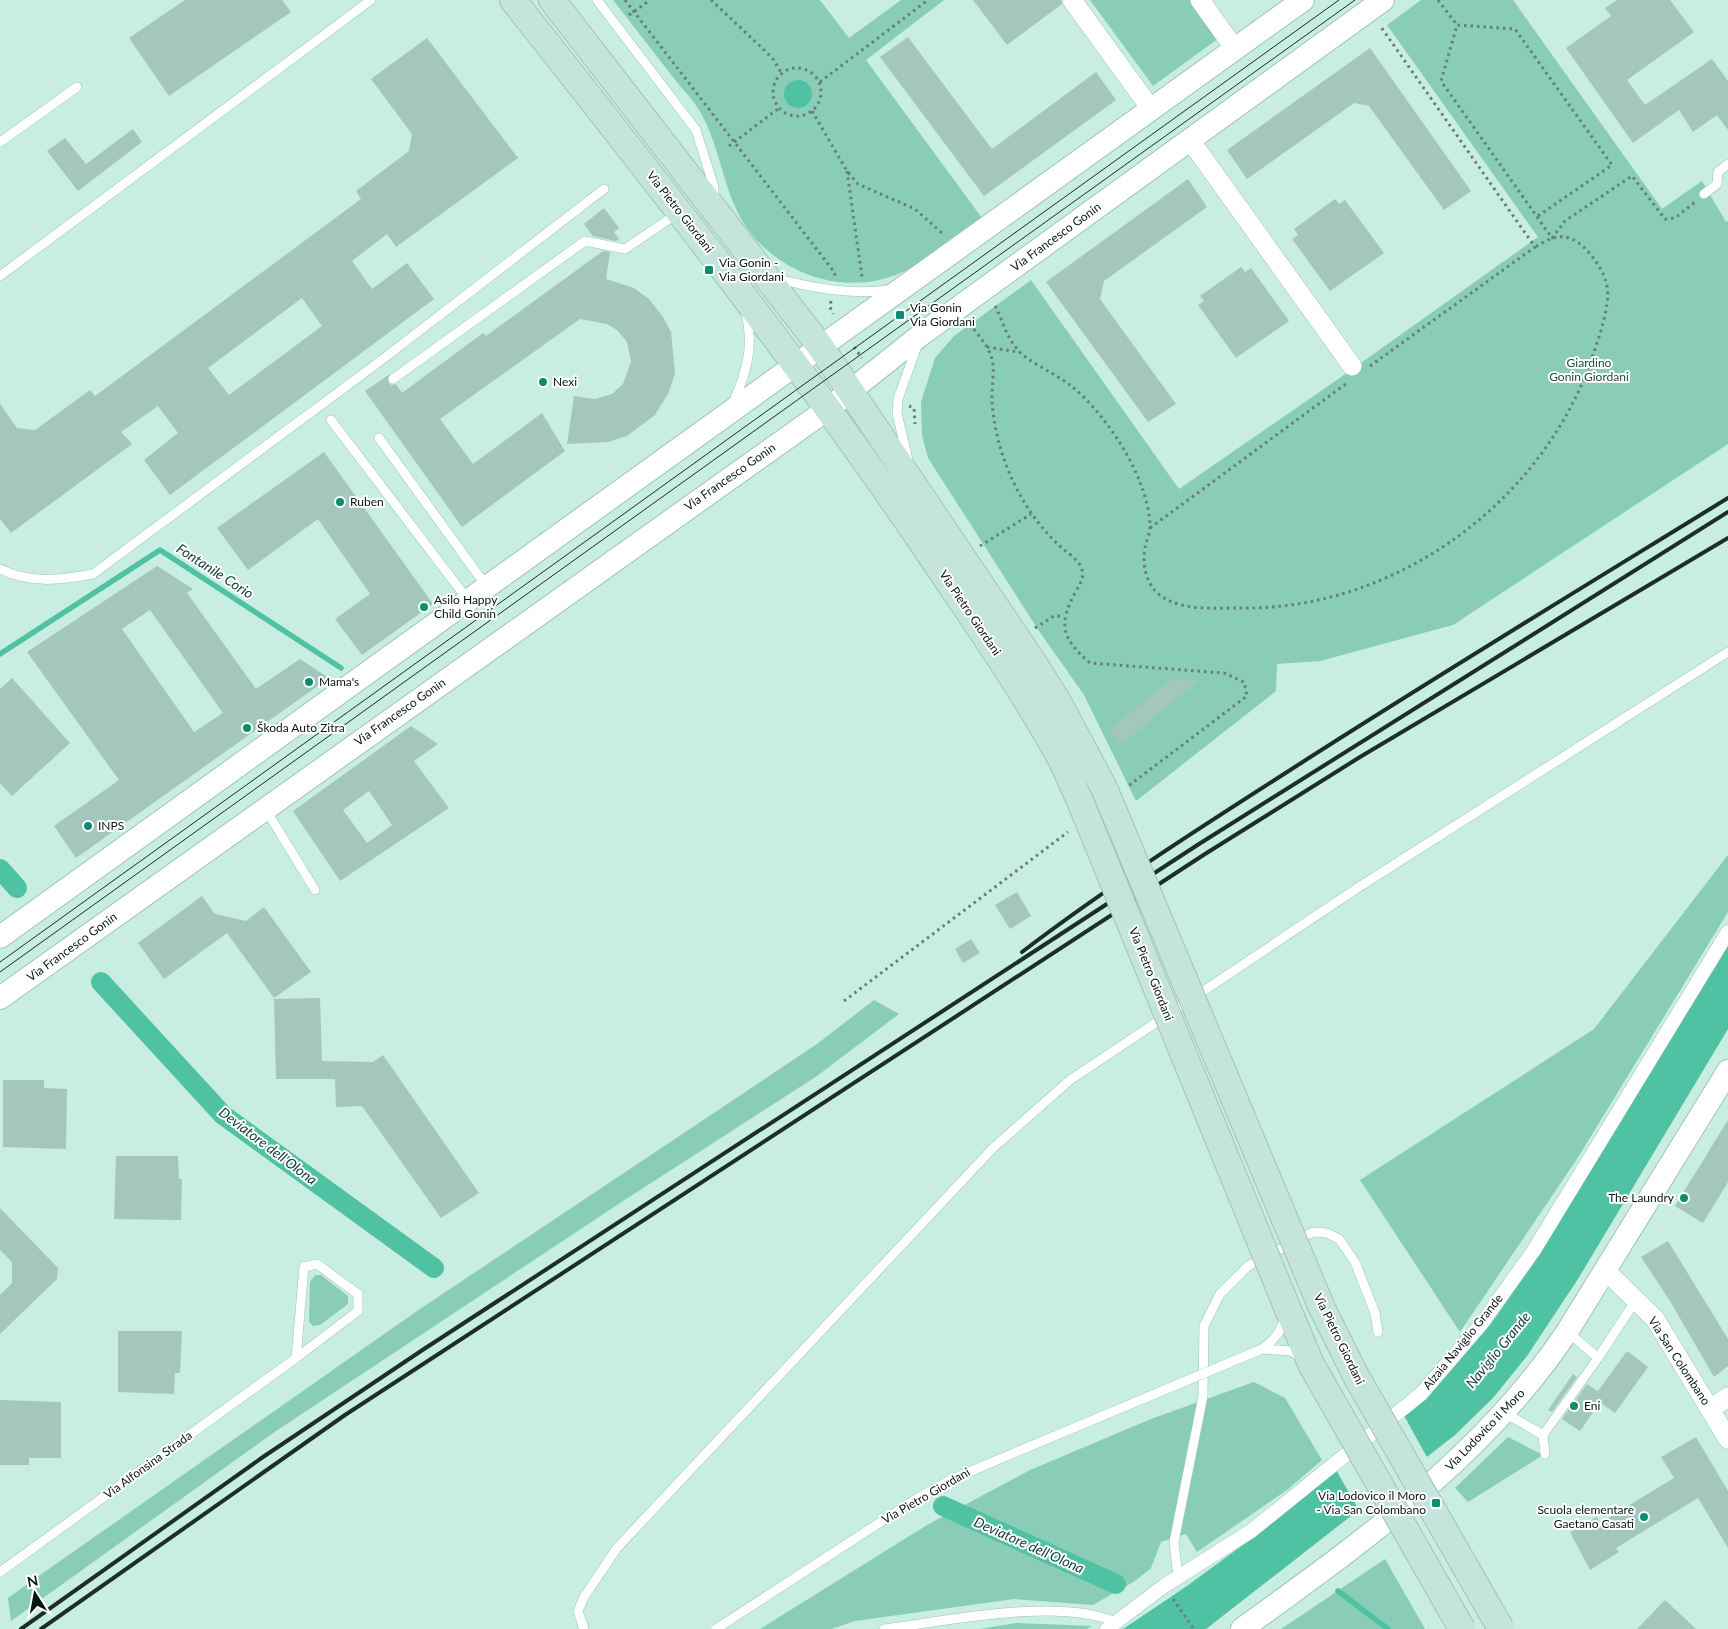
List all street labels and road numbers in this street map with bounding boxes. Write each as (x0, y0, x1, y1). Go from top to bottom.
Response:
street label: Via Pietro Giordani (644, 168, 717, 256)
street label: Via Francesco Gonin (1008, 199, 1104, 274)
street label: Via Francesco Gonin (681, 440, 778, 514)
street label: Via Pietro Giordani (936, 567, 1005, 658)
street label: Via Francesco Gonin (351, 675, 448, 749)
street label: Via Francesco Gonin (24, 909, 120, 984)
street label: Via Pietro Giordani (1126, 925, 1177, 1023)
street label: Via Pietro Giordani (1311, 1291, 1368, 1387)
street label: Alzaia Naviglio Grande (1420, 1291, 1506, 1393)
street label: Via San Colombano (1645, 1314, 1714, 1408)
street label: Via Lodovico il Moro (1442, 1385, 1528, 1474)
street label: Via Alfonsina Strada (101, 1428, 195, 1502)
street label: Via Pietro Giordani (879, 1464, 973, 1527)

